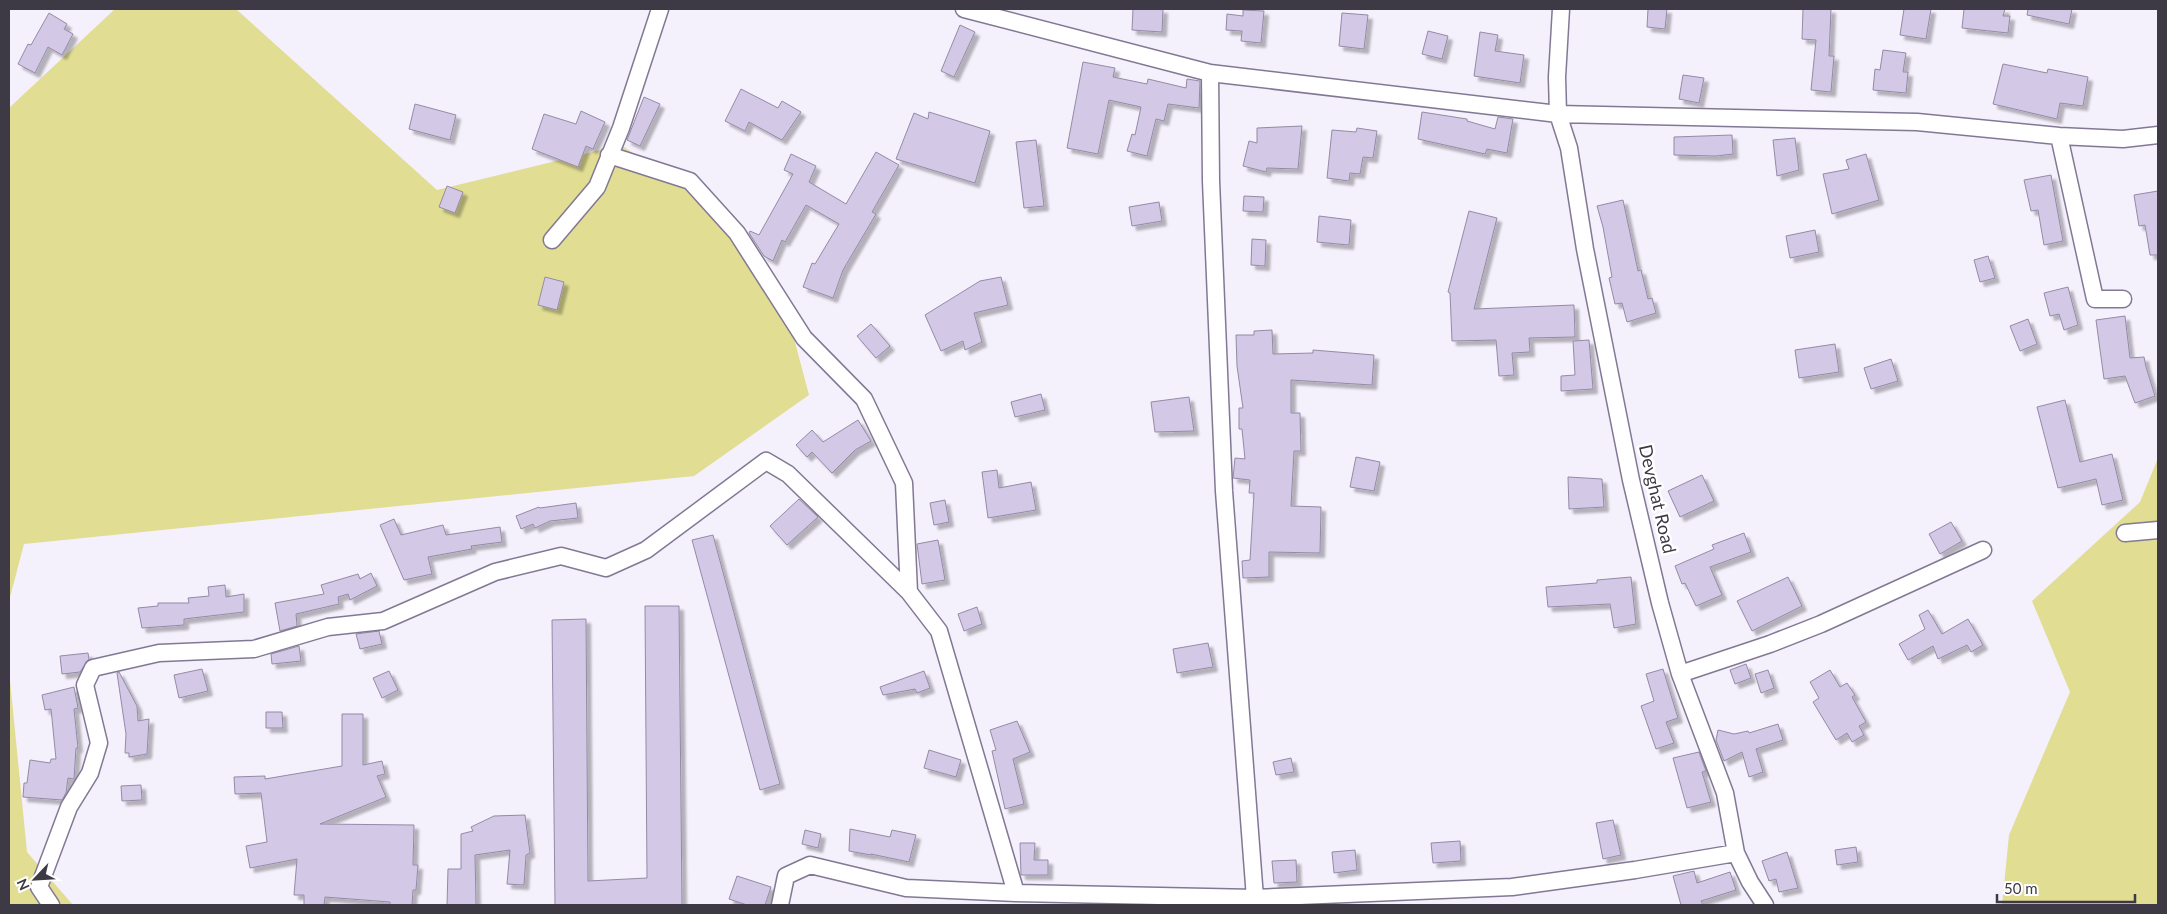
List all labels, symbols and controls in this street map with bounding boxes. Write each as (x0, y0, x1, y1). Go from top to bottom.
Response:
street label: Devghat Road (1635, 442, 1681, 555)
north arrow (10, 854, 60, 904)
scale bar (1997, 872, 2134, 904)
text: N (13, 876, 33, 893)
text: 50 m (2004, 879, 2038, 897)

